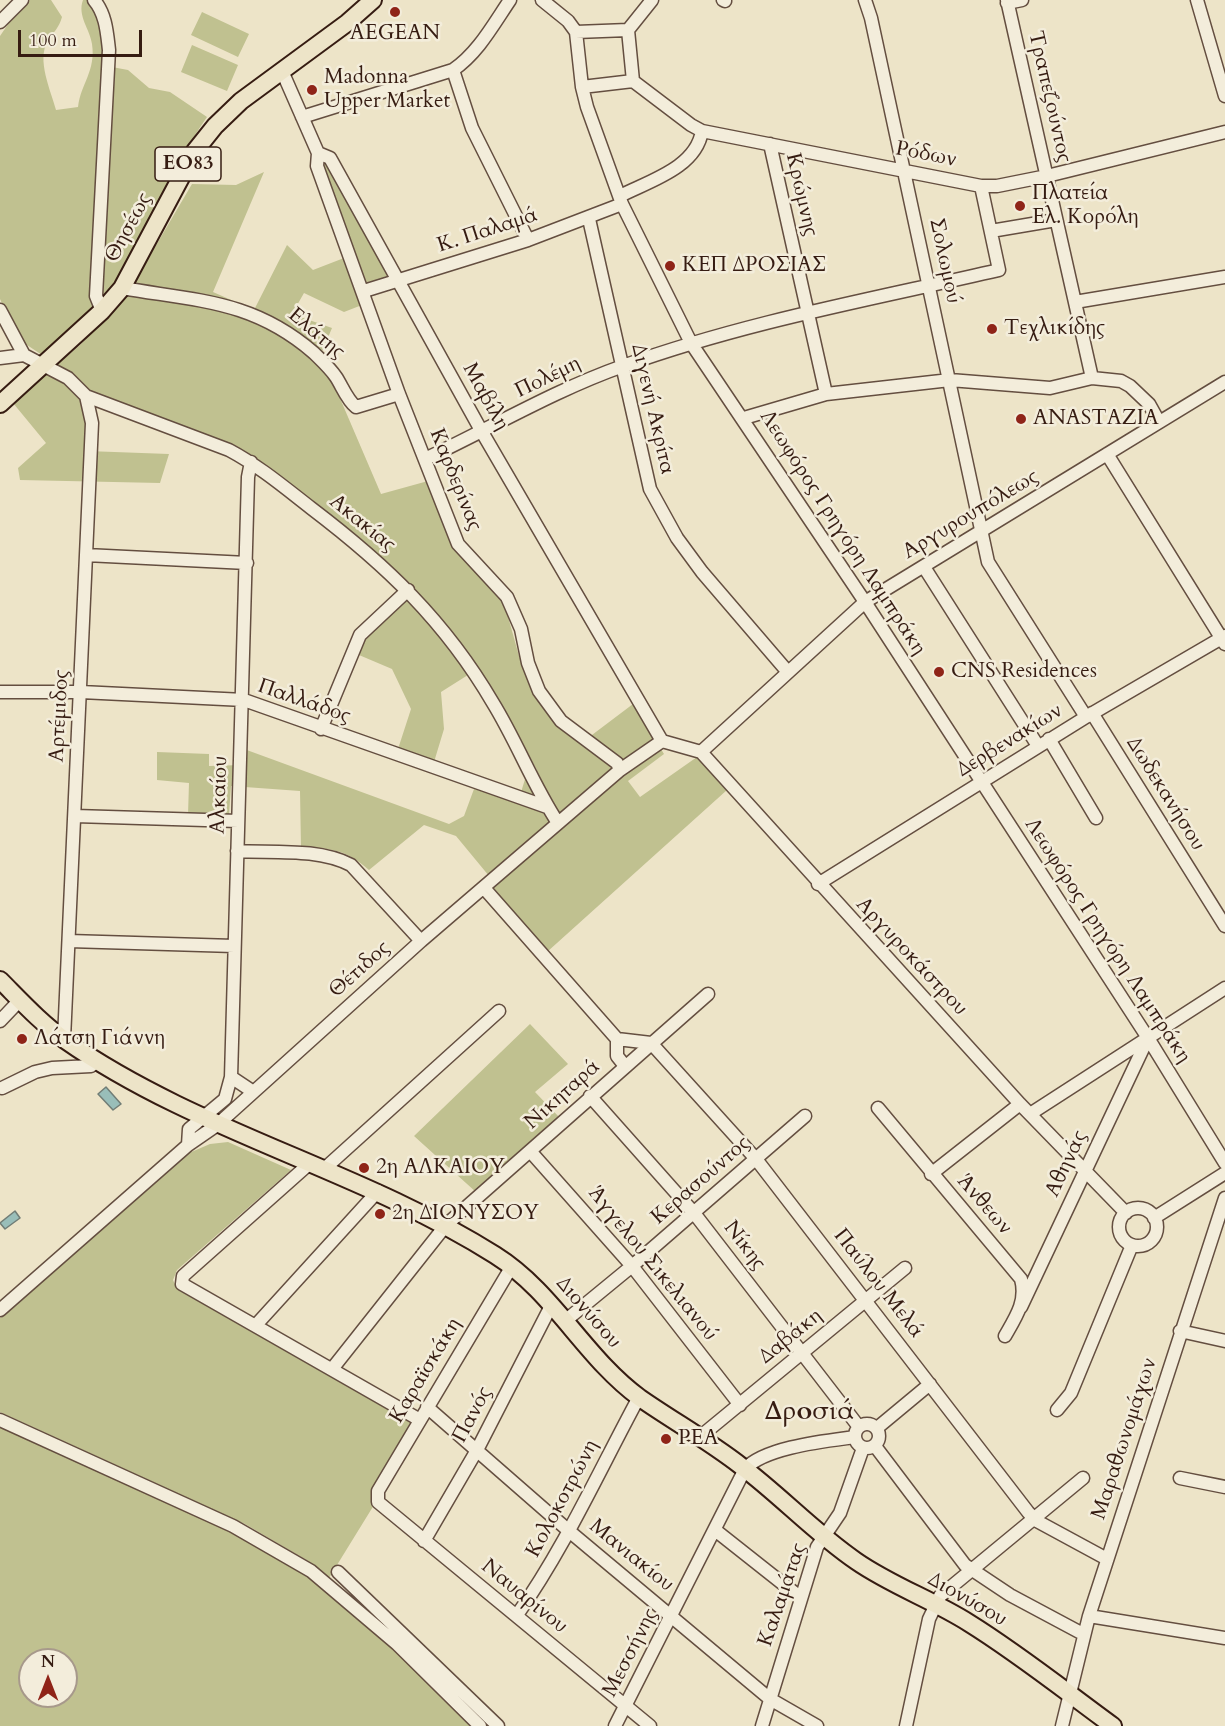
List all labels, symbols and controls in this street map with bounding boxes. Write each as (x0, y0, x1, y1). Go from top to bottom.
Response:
marker: AEGEAN (388, 5, 402, 19)
scale bar (21, 18, 146, 56)
place label: AEGEAN (350, 21, 440, 47)
text: 100 m (29, 28, 77, 53)
street label: Τραπεζούντος (1022, 29, 1076, 165)
place label: Madonna Upper Market (324, 65, 450, 115)
marker: Madonna Upper Market (305, 83, 319, 97)
street label: Ρόδων (893, 137, 959, 173)
road number: ΕΟ83 (155, 147, 221, 181)
street label: Κρώμνης (779, 151, 823, 239)
place label: Πλατεία Ελ. Κορόλη (1032, 181, 1139, 231)
street label: Θησέως (100, 189, 158, 267)
marker: Πλατεία Ελ. Κορόλη (1013, 199, 1027, 213)
street label: Κ. Παλαμά (434, 203, 542, 259)
street label: Σολωμού (923, 216, 965, 306)
place label: ΚΕΠ ΔΡΟΣΙΑΣ (682, 253, 826, 279)
marker: ΚΕΠ ΔΡΟΣΙΑΣ (663, 259, 677, 273)
street label: Ελάτης (282, 303, 350, 365)
place label: Τεχλικίδης (1004, 316, 1105, 342)
marker: Τεχλικίδης (985, 322, 999, 336)
street label: Διγενή Ακρίτα (625, 341, 679, 477)
street label: Πολέμη (511, 351, 585, 405)
street label: Μαβίλη (456, 359, 514, 435)
street label: Λεωφόρος Γρηγόρη Λαμπράκη (753, 406, 931, 660)
place label: ANASTAZIA (1033, 406, 1159, 432)
marker: ANASTAZIA (1014, 412, 1028, 426)
street label: Καρδερίνας (423, 425, 487, 535)
street label: Αργυρουπόλεως (899, 465, 1043, 565)
street label: Ακακίας (324, 490, 400, 558)
place label: CNS Residences (951, 659, 1097, 685)
marker: CNS Residences (932, 665, 946, 679)
street label: Αρτέμιδος (45, 669, 75, 763)
street label: Παλλάδος (254, 674, 354, 730)
street label: Δερβενακίων (953, 699, 1067, 783)
street label: Δωδεκανήσου (1120, 732, 1210, 856)
street label: Αλκαίου (206, 755, 234, 835)
street label: Λεωφόρος Γρηγόρη Λαμπράκη (1018, 814, 1196, 1068)
street label: Αργυροκάστρου (850, 893, 972, 1021)
street label: Θέτιδος (324, 936, 396, 1004)
place label: Λάτση Γιάννη (34, 1026, 165, 1052)
marker: Λάτση Γιάννη (15, 1032, 29, 1046)
street label: Νικηταρά (520, 1054, 606, 1136)
street label: Αθηνάς (1041, 1127, 1093, 1201)
street label: Κερασούντος (646, 1131, 756, 1231)
place label: 2η ΑΛΚΑΙΟΥ (376, 1155, 505, 1181)
marker: 2η ΑΛΚΑΙΟΥ (357, 1161, 371, 1175)
street label: Άνθεων (951, 1170, 1017, 1240)
street label: Άγγελου Σικελιανού (582, 1182, 722, 1346)
place label: 2η ΔΙΟΝΥΣΟΥ (392, 1201, 539, 1227)
marker: 2η ΔΙΟΝΥΣΟΥ (373, 1207, 387, 1221)
street label: Νίκης (717, 1216, 771, 1276)
street label: Παύλου Μελά (827, 1224, 929, 1344)
street label: Διονύσου (550, 1272, 626, 1354)
street label: Δαβάκη (754, 1304, 828, 1370)
street label: Καραϊσκάκη (385, 1314, 467, 1428)
street label: Μαραθωνομάχων (1087, 1355, 1163, 1523)
street label: Πανός (448, 1383, 498, 1447)
district label: Δροσιά (765, 1397, 855, 1429)
place label: ΡΕΑ (678, 1426, 718, 1452)
marker: ΡΕΑ (659, 1432, 673, 1446)
street label: Κολοκοτρώνη (521, 1436, 605, 1562)
street label: Μανιακίου (584, 1514, 678, 1598)
street label: Καλαμάτας (754, 1540, 812, 1650)
street label: Ναυαρίνου (476, 1554, 572, 1640)
street label: Διονύσου (923, 1567, 1011, 1633)
street label: Μεσσήνης (598, 1604, 664, 1702)
north arrow (18, 1648, 78, 1708)
text: N (41, 1651, 55, 1673)

